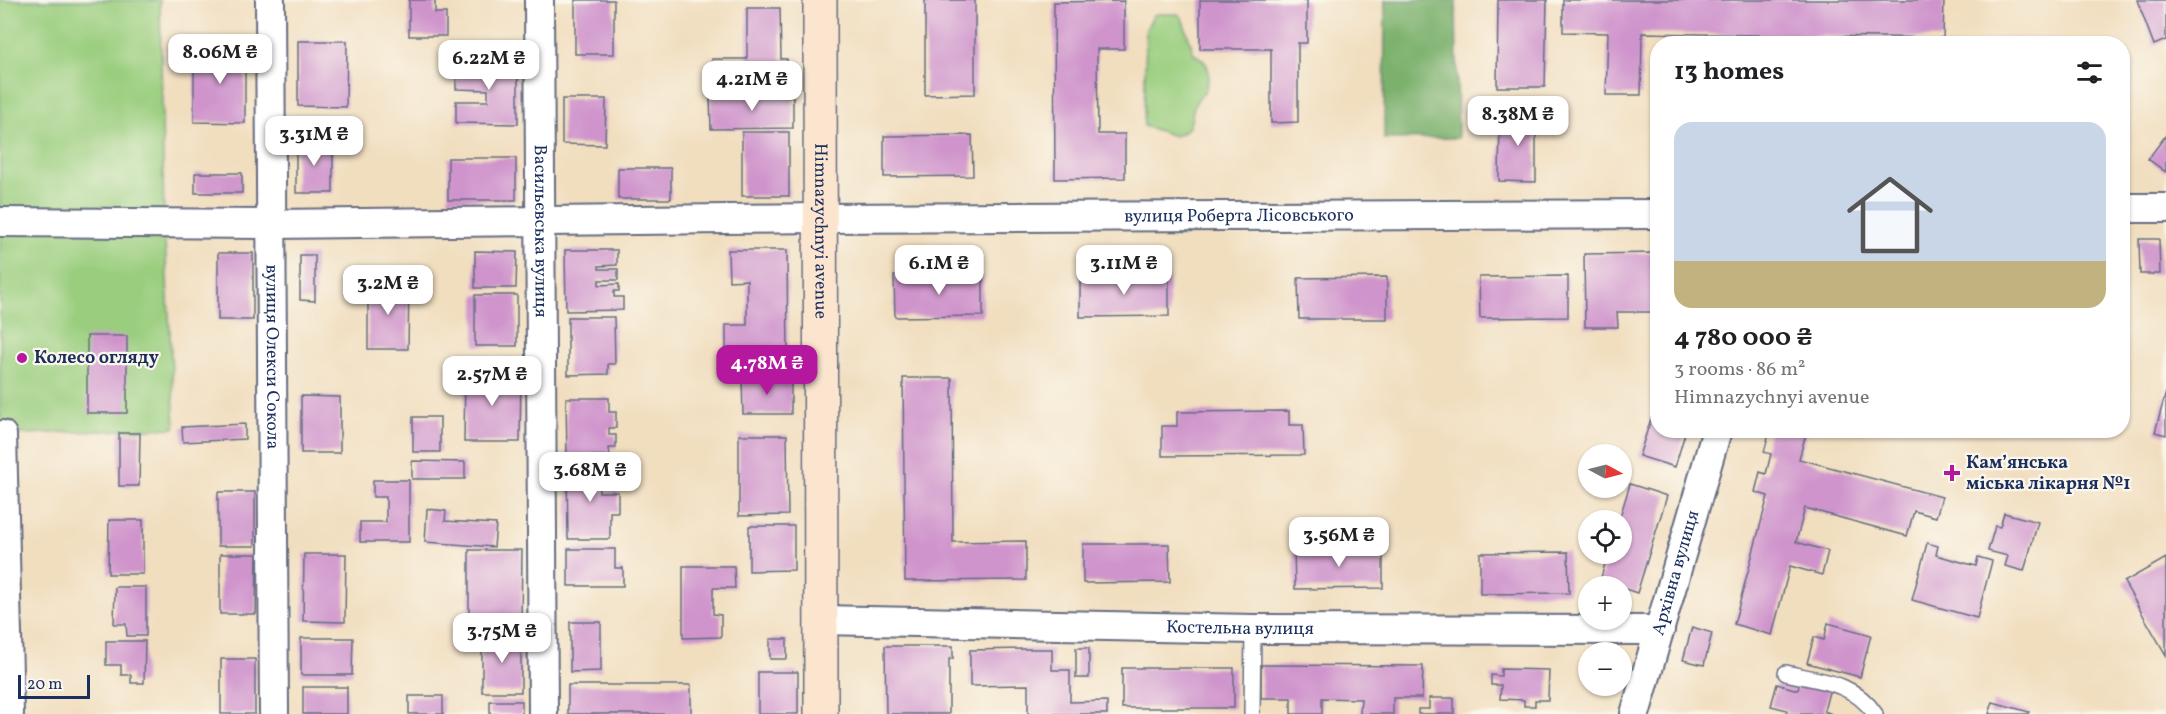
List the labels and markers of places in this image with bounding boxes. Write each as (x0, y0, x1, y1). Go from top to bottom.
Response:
pin: 8.06M ₴ (165, 34, 275, 85)
pin: 6.22M ₴ (434, 40, 544, 91)
pin: 4.21M ₴ (697, 61, 807, 112)
pin: 8.38M ₴ (1463, 96, 1573, 147)
pin: 3.31M ₴ (259, 116, 369, 167)
pin: 6.1M ₴ (890, 245, 988, 296)
pin: 3.11M ₴ (1069, 245, 1179, 296)
pin: 3.2M ₴ (339, 265, 437, 316)
pin: 4.78M ₴ (712, 345, 822, 396)
place label: Колесо огляду (34, 346, 159, 371)
marker: Колесо огляду (15, 351, 29, 365)
pin: 2.57M ₴ (437, 356, 547, 407)
place label: Кам’янська міська лікарня №1 (1966, 451, 2131, 497)
pin: 3.68M ₴ (535, 452, 645, 503)
marker: Кам’янська міська лікарня №1 (1943, 464, 1961, 482)
pin: 3.56M ₴ (1284, 517, 1394, 568)
pin: 3.75M ₴ (447, 613, 557, 664)

